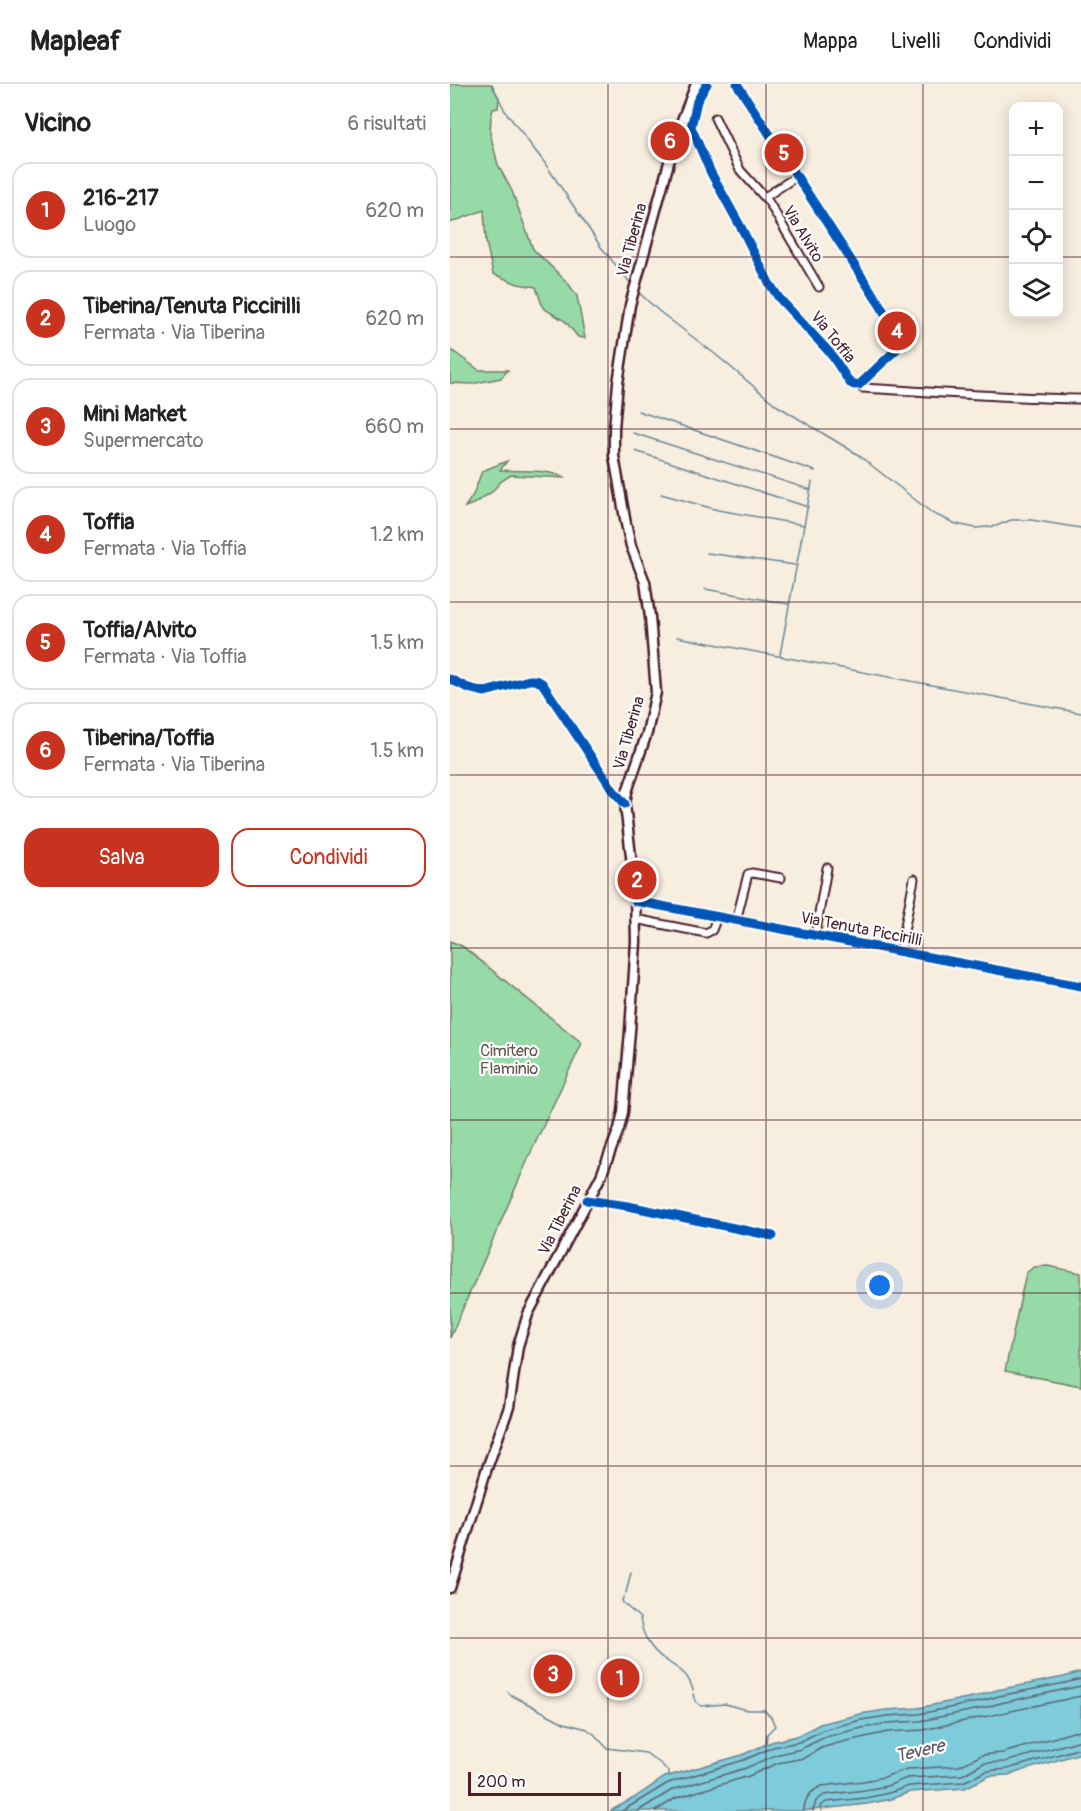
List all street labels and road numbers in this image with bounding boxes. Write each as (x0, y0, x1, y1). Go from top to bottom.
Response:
street label: Via Tiberina (613, 201, 651, 279)
street label: Via Alvito (778, 202, 828, 266)
street label: Via Toffia (806, 307, 860, 367)
street label: Via Tiberina (609, 694, 649, 772)
street label: Via Tenuta Piccirilli (799, 907, 923, 951)
street label: Via Tiberina (534, 1182, 586, 1258)

